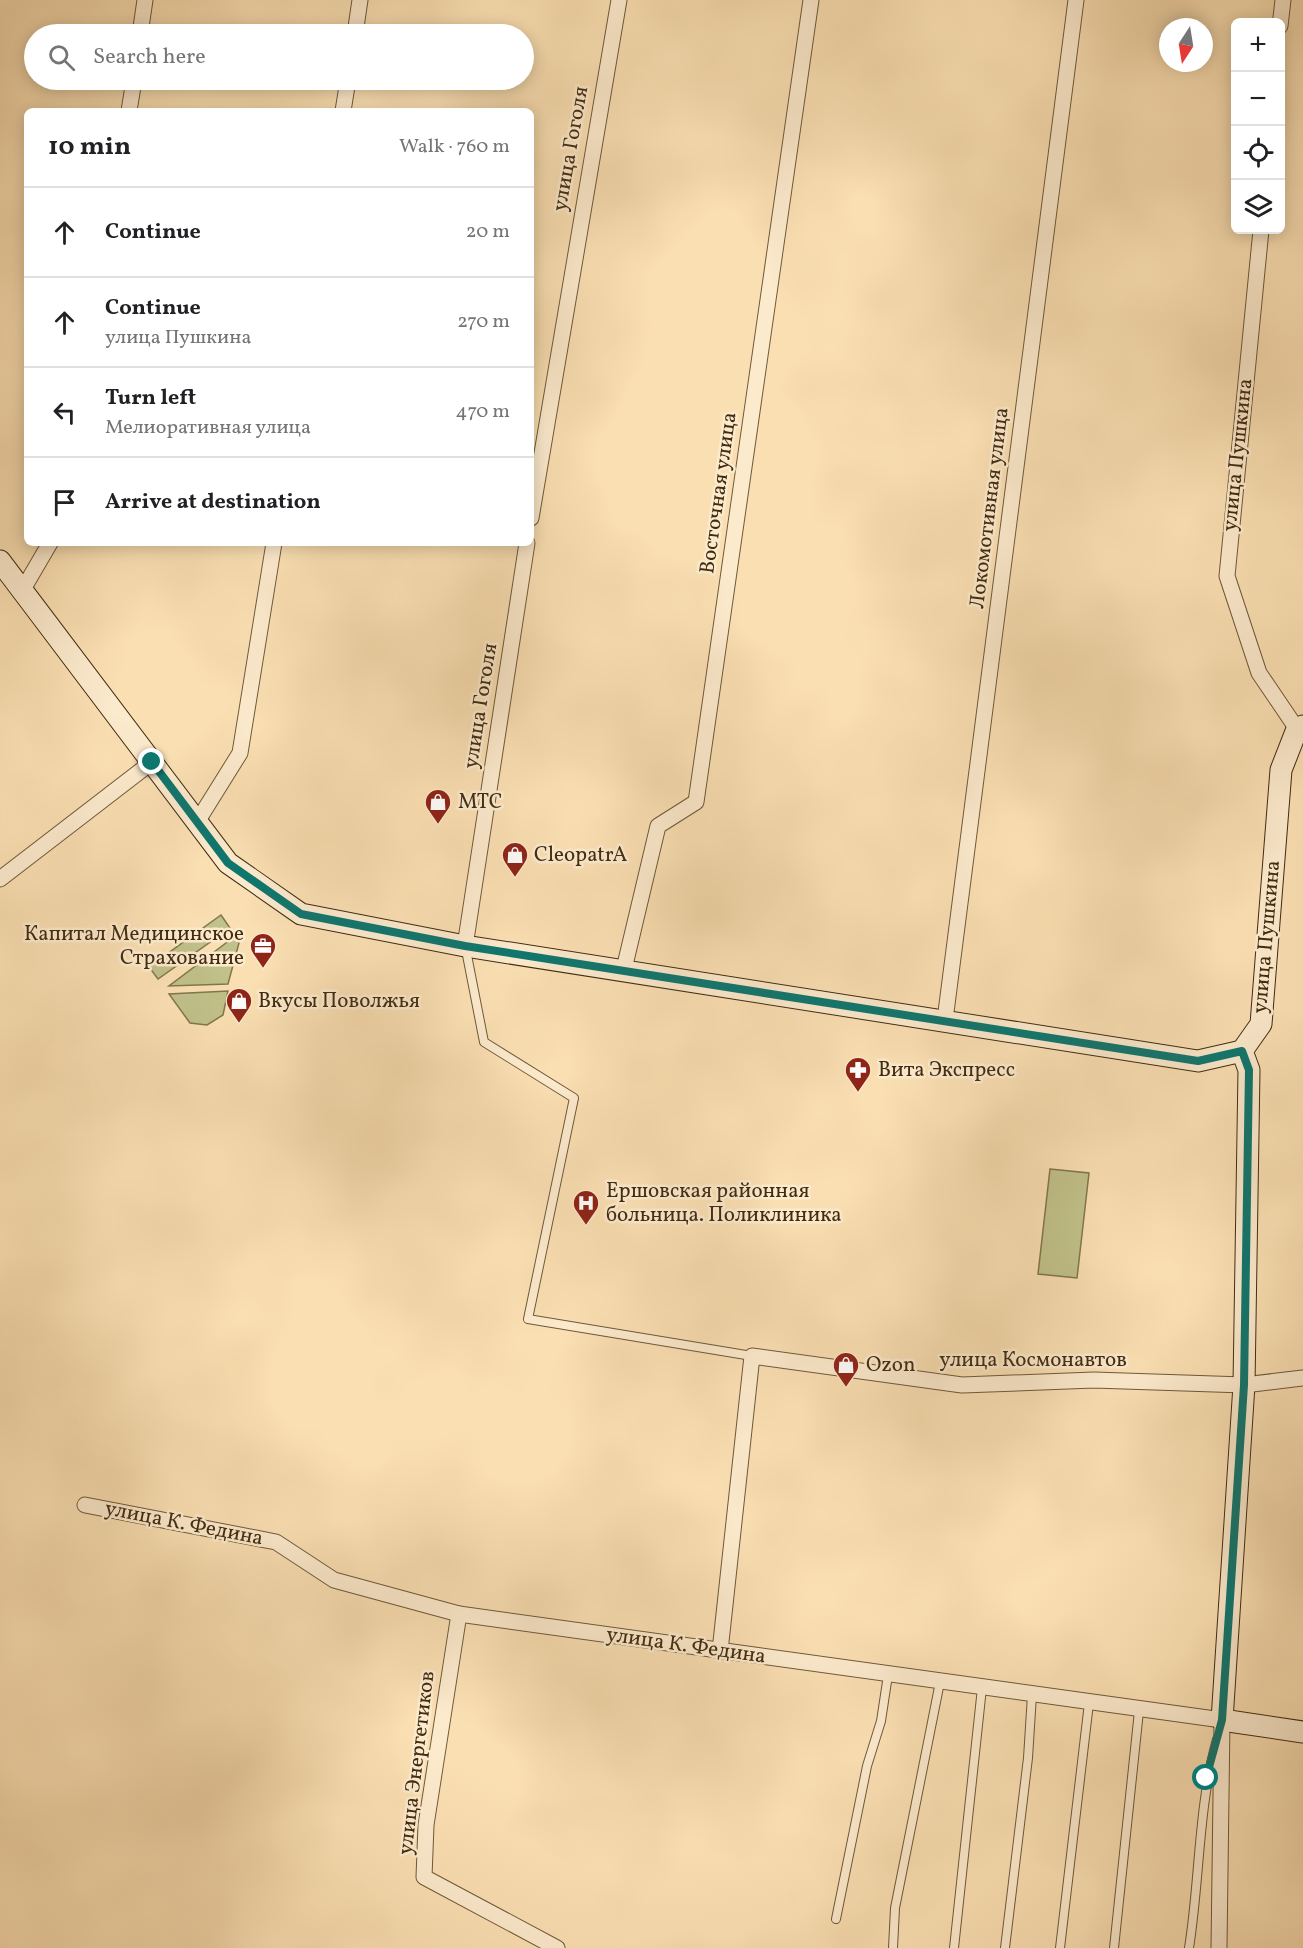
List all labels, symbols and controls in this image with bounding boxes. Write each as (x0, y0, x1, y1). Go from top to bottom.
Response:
north arrow (1159, 18, 1213, 72)
map controls (1231, 18, 1285, 234)
button: + (1231, 18, 1285, 72)
search box (24, 24, 534, 90)
icon: search (45, 41, 78, 74)
text: Search here (93, 42, 206, 73)
button: − (1231, 72, 1285, 126)
street label: улица Гоголя (546, 84, 596, 214)
button: locate (1231, 126, 1285, 180)
text: 10 min (48, 129, 131, 165)
text: Walk · 760 m (399, 133, 510, 161)
button: layers (1231, 180, 1285, 234)
icon: ahead (48, 216, 81, 249)
text: Continue (105, 217, 201, 248)
text: 20 m (466, 218, 510, 246)
text: Continue (105, 293, 201, 324)
icon: ahead (48, 306, 81, 339)
text: 270 m (457, 308, 510, 336)
text: улица Пушкина (105, 324, 251, 352)
street label: улица Пушкина (1216, 377, 1260, 533)
text: Turn left (105, 383, 196, 414)
icon: left (48, 396, 81, 429)
text: 470 m (455, 398, 510, 426)
street label: Локомотивная улица (963, 406, 1017, 610)
street label: Восточная улица (693, 410, 745, 576)
text: Мелиоративная улица (105, 414, 311, 442)
icon: arrive (48, 486, 81, 519)
text: Arrive at destination (105, 487, 321, 518)
street label: улица Гоголя (457, 641, 505, 771)
route end (138, 748, 164, 774)
shop icon: МТС (423, 787, 453, 825)
place label: МТС (458, 788, 503, 817)
shop icon: CleopatrA (500, 840, 530, 878)
place label: CleopatrA (534, 841, 627, 870)
street label: улица Пушкина (1246, 859, 1288, 1015)
place label: Капитал Медицинское Страхование (24, 920, 244, 973)
office icon: Капитал Медицинское Страхование (248, 931, 278, 969)
shop icon: Вкусы Поволжья (224, 986, 254, 1024)
place label: Вкусы Поволжья (258, 987, 420, 1016)
pharmacy icon: Вита Экспресс (843, 1055, 873, 1093)
place label: Вита Экспресс (878, 1056, 1015, 1085)
place label: Ершовская районная больница. Поликлиника (606, 1177, 842, 1230)
hospital icon: Ершовская районная больница. Поликлиника (571, 1188, 601, 1226)
street label: улица Космонавтов (939, 1346, 1127, 1375)
shop icon: Ozon (831, 1350, 861, 1388)
place label: Ozon (866, 1351, 916, 1380)
street label: улица К. Федина (102, 1494, 266, 1554)
street label: улица К. Федина (604, 1620, 768, 1672)
street label: улица Энергетиков (391, 1669, 443, 1857)
route start (1192, 1764, 1218, 1790)

